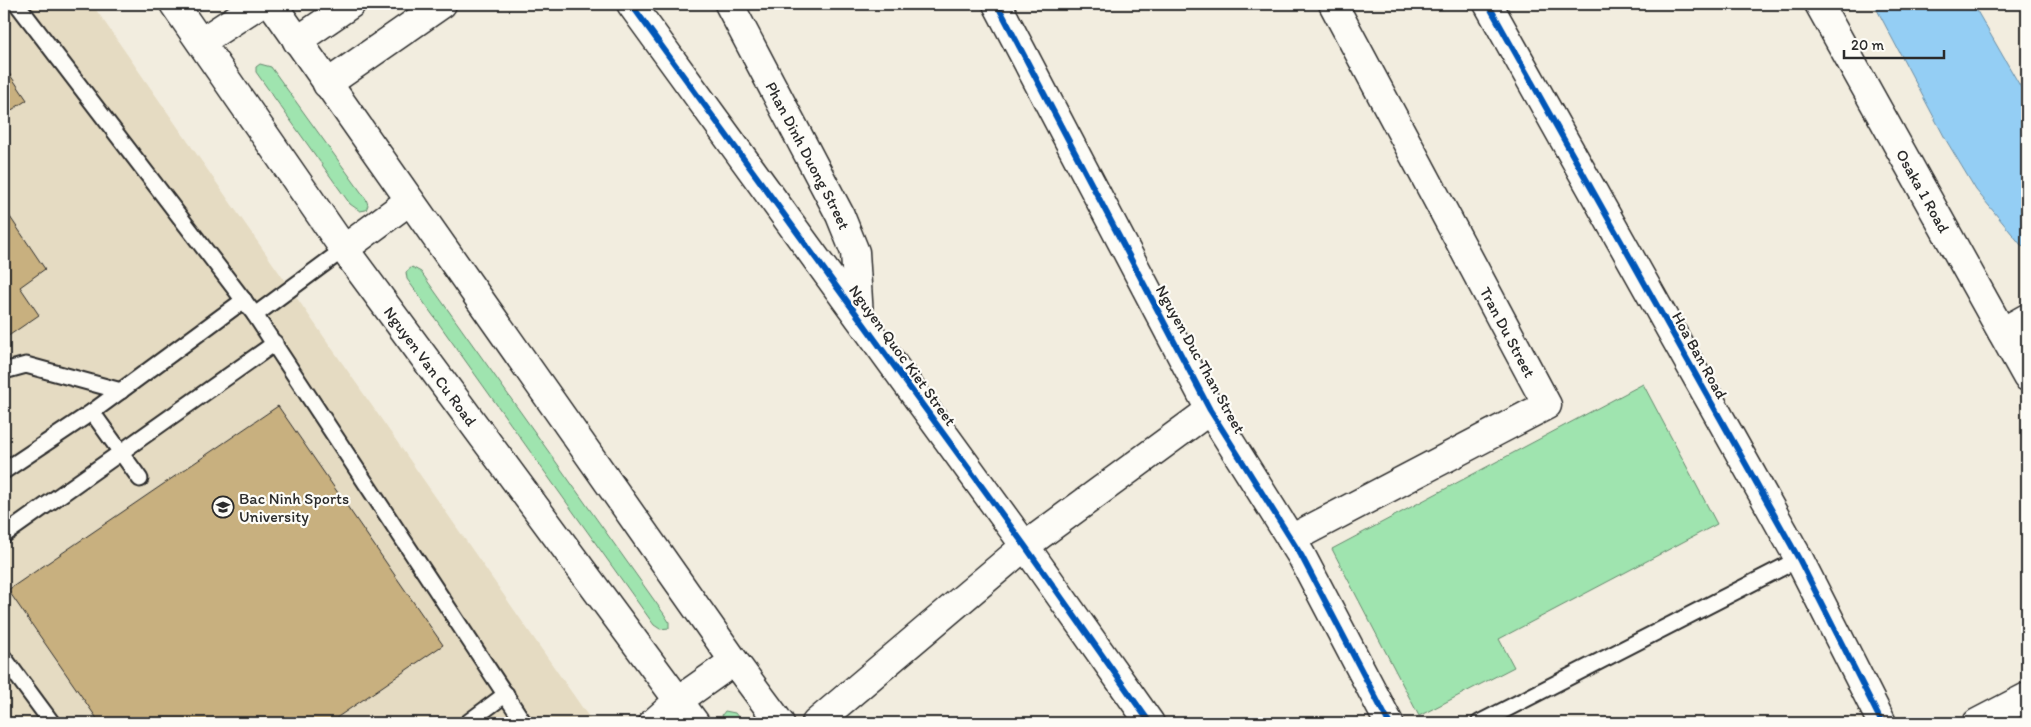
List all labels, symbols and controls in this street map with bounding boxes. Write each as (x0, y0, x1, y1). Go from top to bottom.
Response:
scale bar (1844, 28, 1944, 60)
text: 20 m (1851, 36, 1885, 54)
street label: Phan Dinh Duong Street (762, 78, 854, 232)
street label: Osaka 1 Road (1892, 146, 1954, 236)
street label: Nguyen Quoc Kiet Street (845, 281, 960, 429)
street label: Nguyen Duc Than Street (1152, 282, 1249, 437)
street label: Tran Du Street (1476, 284, 1539, 381)
street label: Nguyen Van Cu Road (380, 303, 481, 430)
street label: Hoa Ban Road (1668, 309, 1731, 402)
place label: Bac Ninh Sports University (239, 489, 349, 526)
school or university icon: Bac Ninh Sports University (211, 495, 235, 519)

